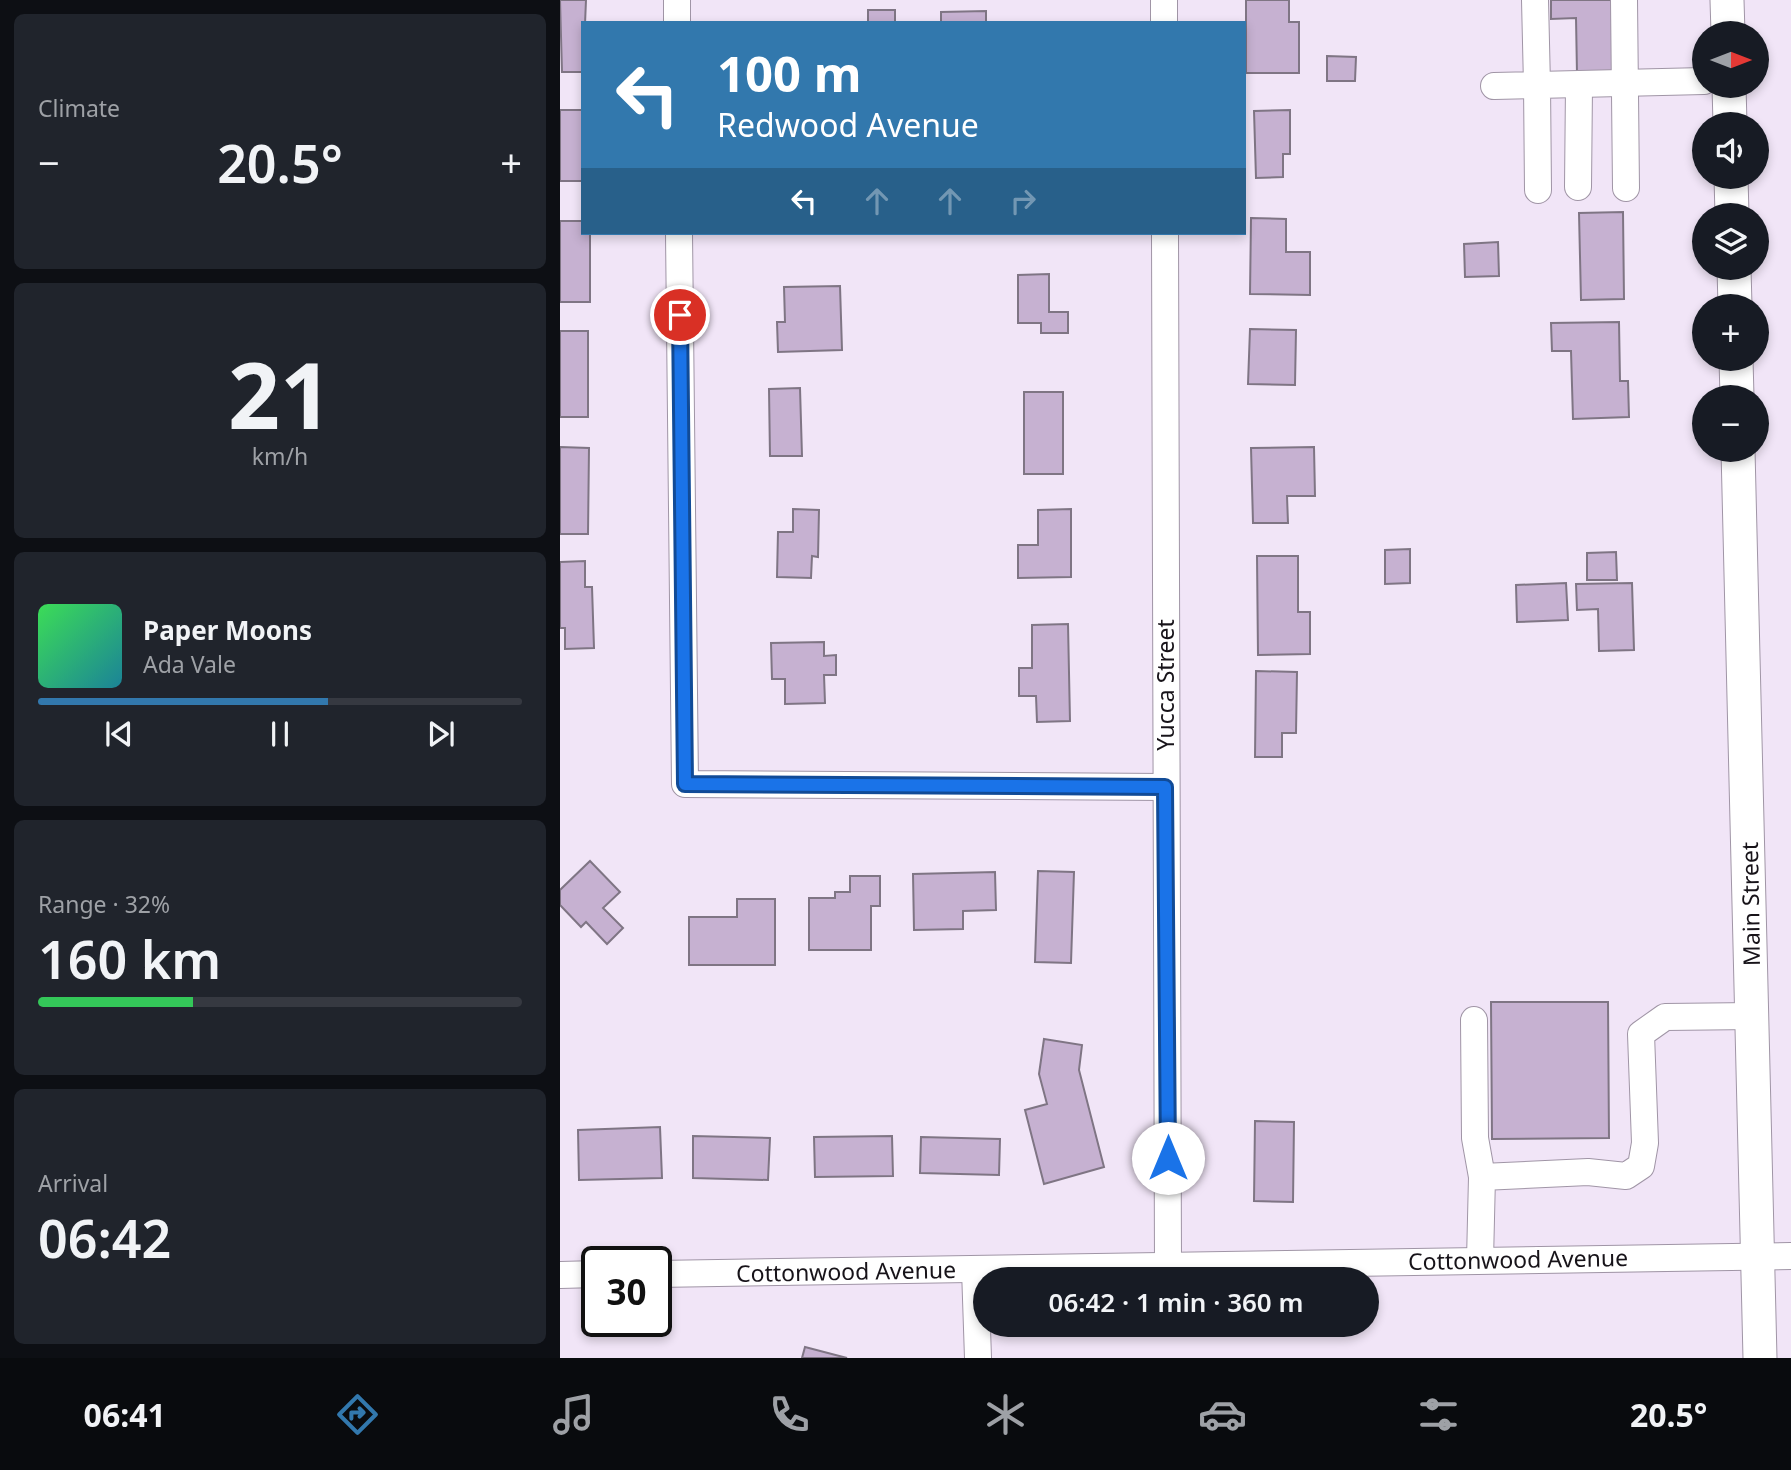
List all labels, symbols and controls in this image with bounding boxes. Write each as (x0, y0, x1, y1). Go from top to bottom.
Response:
north arrow (1692, 21, 1769, 98)
map controls (1692, 21, 1769, 462)
text: 100 m (717, 40, 862, 106)
icon: left (602, 49, 693, 140)
text: Climate (38, 92, 120, 124)
text: Redwood Avenue (717, 103, 979, 146)
button: sound (1692, 112, 1769, 189)
text: 20.5° (217, 127, 343, 198)
text: − (38, 136, 60, 188)
text: + (500, 136, 522, 188)
icon: left (785, 182, 823, 220)
icon: ahead (858, 182, 896, 220)
icon: ahead (931, 182, 969, 220)
icon: right (1004, 182, 1042, 220)
button: layers (1692, 203, 1769, 280)
pin (650, 285, 710, 345)
button: + (1692, 294, 1769, 371)
icon: arrive (661, 296, 699, 334)
text: 21 (228, 332, 332, 456)
button: − (1692, 385, 1769, 462)
text: km/h (252, 440, 308, 472)
text: Paper Moons (143, 612, 312, 648)
street label: Yucca Street (1149, 619, 1181, 751)
text: Ada Vale (143, 648, 236, 680)
icon: previous (100, 715, 138, 753)
icon: pause (261, 715, 299, 753)
icon: next (422, 715, 460, 753)
street label: Main Street (1733, 842, 1767, 966)
text: Range · 32% (38, 888, 170, 920)
text: 160 km (38, 923, 221, 994)
position arrow (1131, 1121, 1205, 1195)
text: Arrival (38, 1167, 108, 1199)
text: 06:42 (38, 1202, 171, 1273)
street label: Cottonwood Avenue (1408, 1241, 1628, 1277)
speed limit sign: 30 (581, 1246, 672, 1337)
street label: Cottonwood Avenue (736, 1253, 956, 1289)
text: 06:42 · 1 min · 360 m (1049, 1284, 1303, 1320)
icon: directions (333, 1390, 382, 1439)
icon: music (549, 1390, 598, 1439)
icon: phone (765, 1390, 814, 1439)
icon: climate (981, 1390, 1030, 1439)
icon: car (1198, 1390, 1247, 1439)
icon: filters (1414, 1390, 1463, 1439)
text: 06:41 (84, 1393, 166, 1436)
text: 20.5° (1630, 1393, 1707, 1436)

